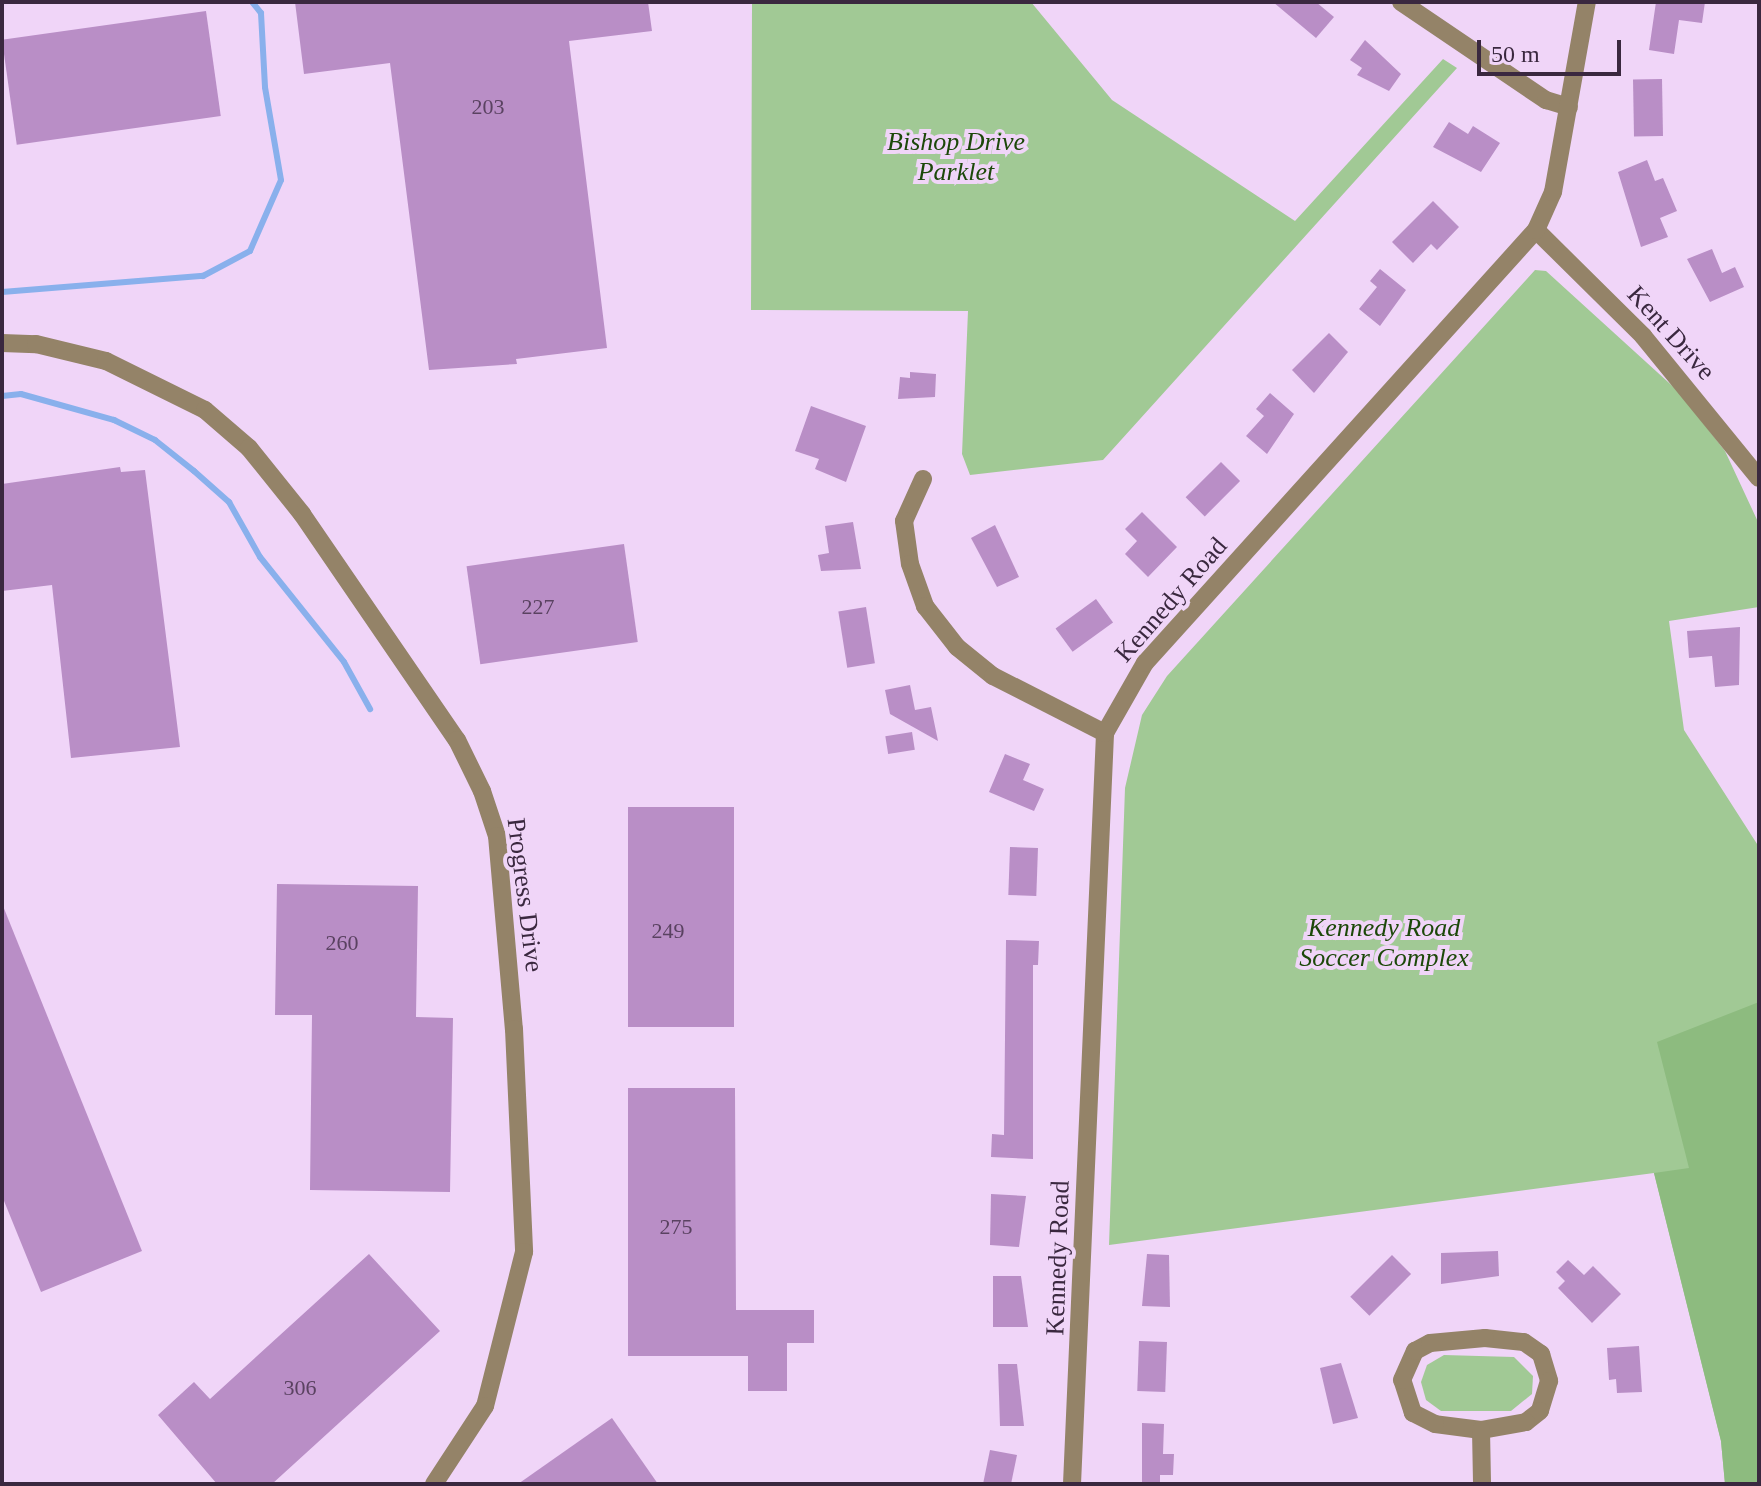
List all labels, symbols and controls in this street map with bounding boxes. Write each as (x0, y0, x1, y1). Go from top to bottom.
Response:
scale bar (1481, 24, 1625, 74)
text: 50 m (1491, 41, 1540, 67)
house number: 203 (472, 94, 504, 120)
park label: Bishop Drive Parklet (887, 126, 1025, 188)
street label: Kent Drive (1621, 279, 1721, 387)
street label: Kennedy Road (1108, 531, 1234, 669)
house number: 227 (522, 594, 554, 620)
street label: Progress Drive (500, 816, 550, 974)
park label: Kennedy Road Soccer Complex (1299, 912, 1469, 974)
house number: 249 (652, 918, 684, 944)
house number: 260 (326, 930, 358, 956)
street label: Kennedy Road (1040, 1180, 1076, 1336)
house number: 275 (660, 1214, 692, 1240)
house number: 306 (284, 1375, 316, 1401)

